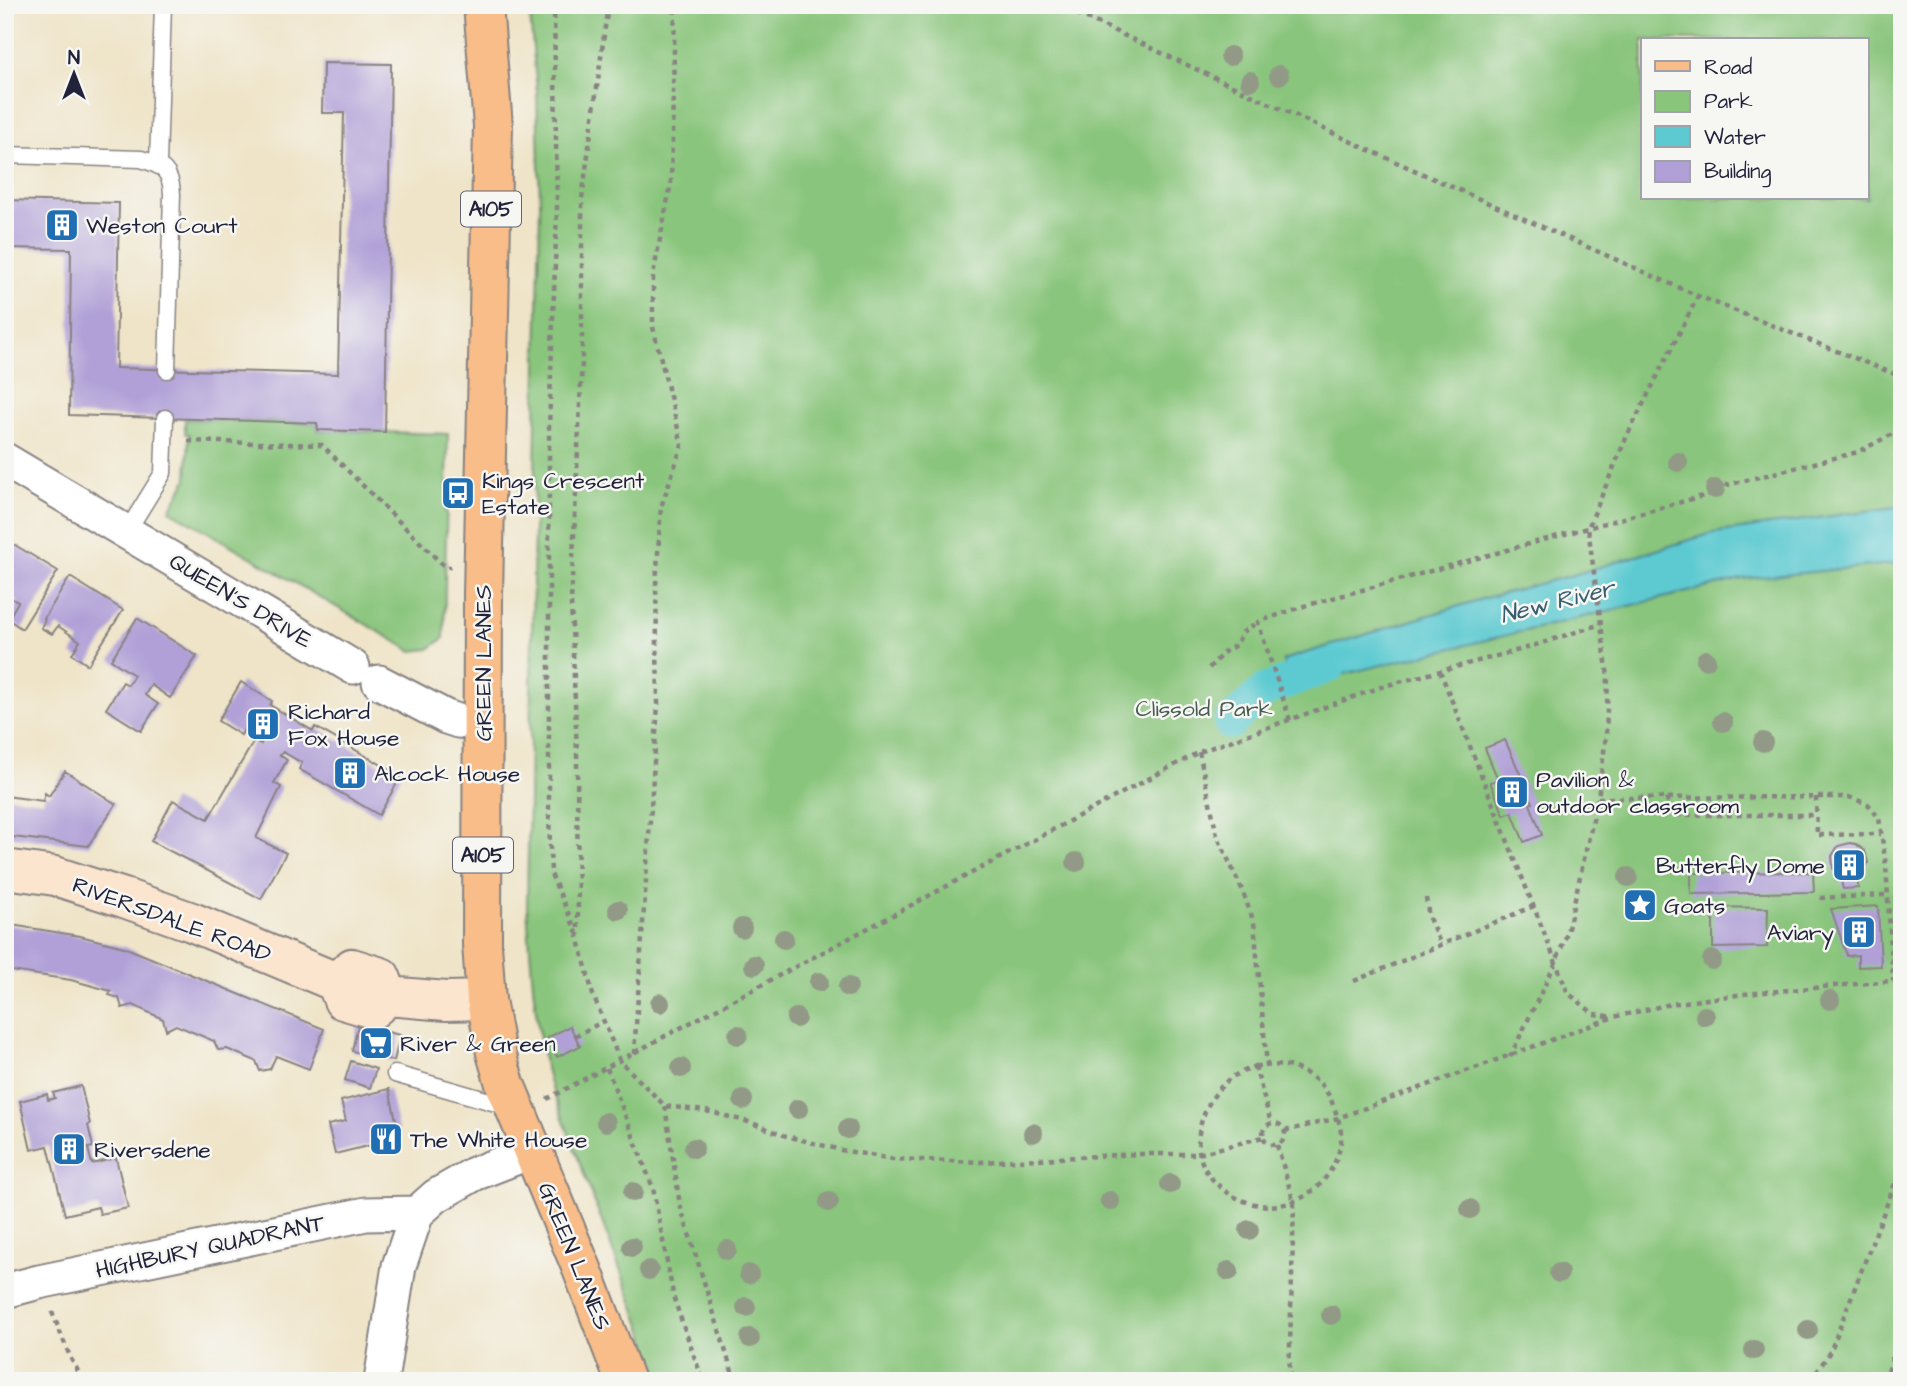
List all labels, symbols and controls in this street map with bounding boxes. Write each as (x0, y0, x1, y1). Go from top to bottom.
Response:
north arrow (38, 38, 108, 108)
legend (1641, 38, 1868, 200)
text: N (68, 45, 80, 72)
text: Road (1704, 53, 1752, 82)
text: Park (1704, 87, 1753, 116)
text: Water (1704, 123, 1766, 152)
text: Building (1704, 157, 1772, 188)
road number: A105 (461, 192, 521, 227)
building icon: Weston Court (43, 206, 81, 244)
place label: Weston Court (86, 210, 238, 242)
place label: Kings Crescent Estate (482, 465, 645, 523)
bus stop icon: Kings Crescent Estate (439, 474, 477, 512)
street label: QUEEN'S DRIVE (163, 546, 318, 656)
water label: New River (1497, 571, 1621, 633)
street label: GREEN LANES (468, 584, 500, 741)
park label: Clissold Park (1135, 693, 1273, 725)
place label: Richard Fox House (288, 696, 399, 754)
building icon: Richard Fox House (244, 705, 282, 743)
building icon: Alcock House (331, 754, 369, 792)
place label: Alcock House (374, 758, 520, 790)
place label: Pavilion & outdoor classroom (1536, 764, 1739, 822)
building icon: Pavilion & outdoor classroom (1493, 773, 1531, 811)
road number: A105 (453, 838, 513, 872)
building icon: Butterfly Dome (1830, 846, 1868, 884)
place label: Butterfly Dome (1656, 850, 1825, 883)
street label: RIVERSDALE ROAD (68, 869, 275, 971)
place icon: Goats (1621, 886, 1659, 924)
place label: Goats (1664, 890, 1725, 922)
building icon: Aviary (1840, 913, 1878, 951)
place label: Aviary (1767, 917, 1834, 950)
supermarket icon: River & Green (357, 1024, 395, 1062)
place label: River & Green (400, 1028, 556, 1060)
restaurant icon: The White House (367, 1120, 405, 1158)
place label: The White House (410, 1124, 587, 1156)
building icon: Riversdene (50, 1130, 88, 1168)
place label: Riversdene (94, 1134, 211, 1166)
street label: GREEN LANES (530, 1178, 618, 1335)
street label: HIGHBURY QUADRANT (93, 1207, 328, 1287)

